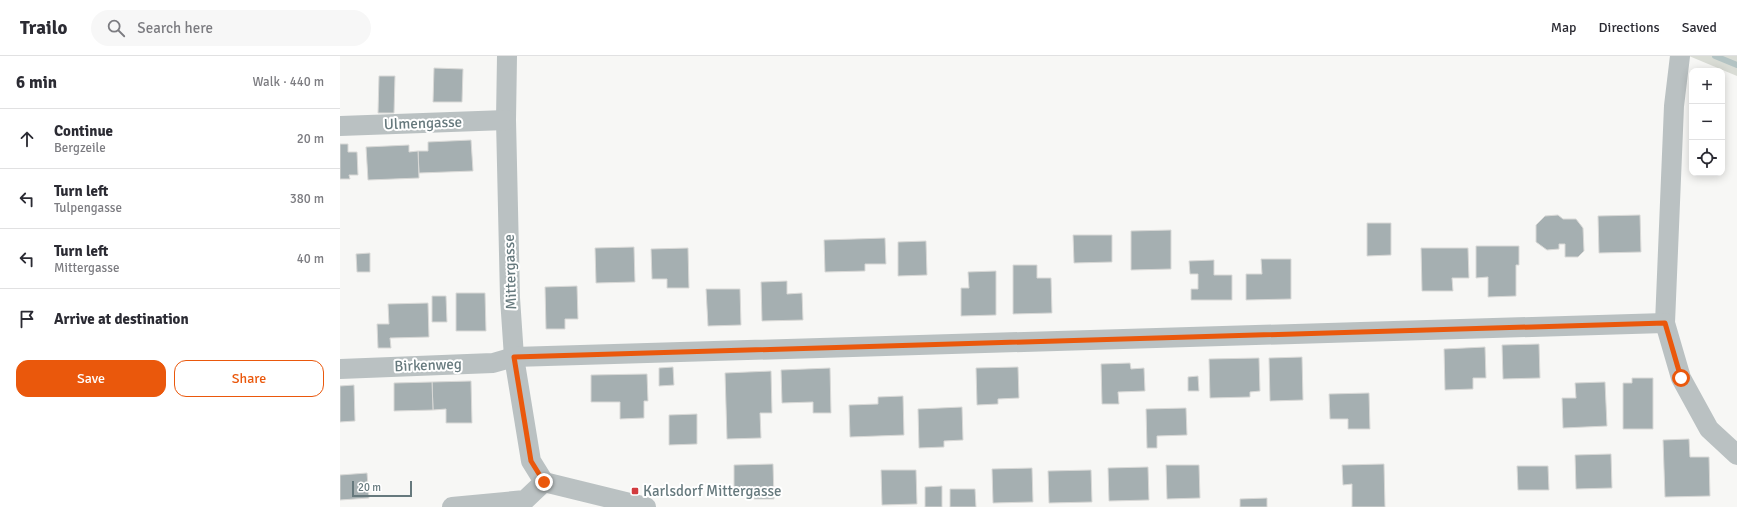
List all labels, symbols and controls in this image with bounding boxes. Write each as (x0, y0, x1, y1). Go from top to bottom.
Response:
search box (91, 10, 371, 46)
text: Trailo (20, 16, 67, 40)
icon: search (105, 17, 127, 39)
text: Search here (137, 19, 213, 37)
text: Map (1551, 19, 1577, 36)
text: Directions (1599, 19, 1660, 36)
text: Saved (1682, 19, 1717, 36)
map controls (1689, 68, 1725, 176)
button: + (1689, 68, 1725, 104)
text: 6 min (16, 72, 57, 93)
text: Walk · 440 m (253, 74, 324, 90)
button: − (1689, 104, 1725, 140)
street label: Ulmengasse (384, 113, 462, 133)
text: Continue (54, 122, 113, 140)
icon: ahead (16, 128, 38, 150)
text: 20 m (297, 131, 324, 147)
text: Bergzeile (54, 140, 106, 156)
button: locate (1689, 140, 1725, 176)
text: Turn left (54, 182, 108, 200)
icon: left (16, 188, 38, 210)
text: 380 m (290, 191, 324, 207)
text: Tulpengasse (54, 200, 122, 216)
street label: Mittergasse (500, 234, 520, 310)
text: Turn left (54, 242, 108, 260)
icon: left (16, 248, 38, 270)
text: 40 m (297, 251, 324, 267)
text: Mittergasse (54, 260, 119, 276)
icon: arrive (16, 308, 38, 330)
text: Arrive at destination (54, 310, 189, 328)
street label: Birkenweg (394, 355, 462, 375)
button: Save (16, 360, 166, 397)
button: Share (174, 360, 324, 397)
route start (1672, 369, 1690, 387)
route end (535, 473, 553, 491)
scale bar (352, 479, 412, 498)
text: 20 m (358, 481, 381, 494)
place label: Karlsdorf Mittergasse (643, 482, 782, 500)
marker: Karlsdorf Mittergasse (630, 486, 640, 496)

